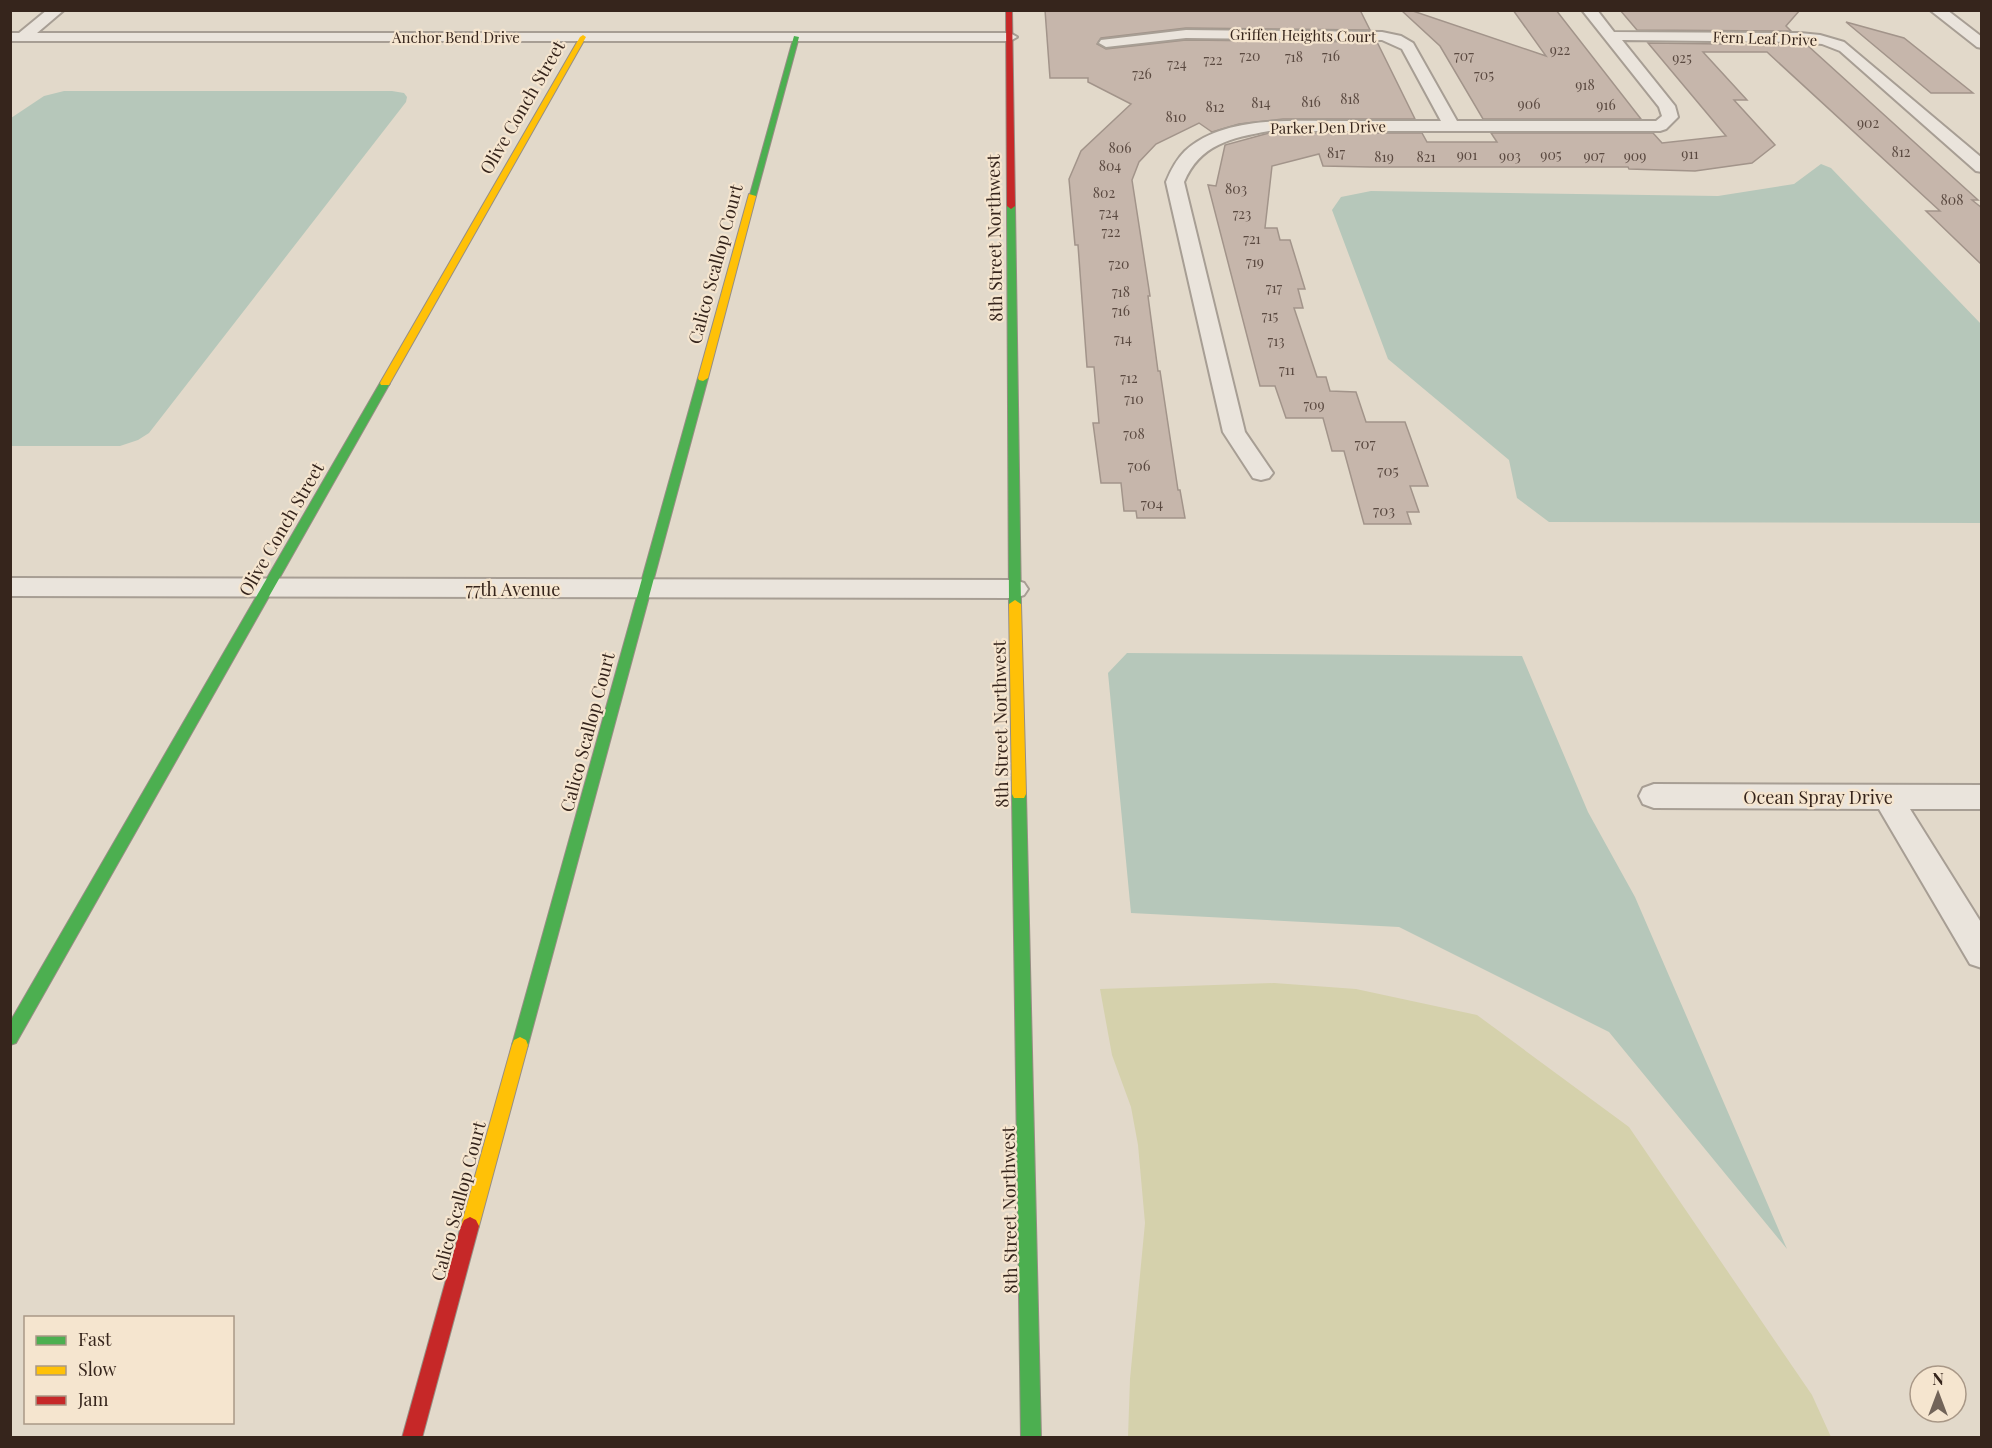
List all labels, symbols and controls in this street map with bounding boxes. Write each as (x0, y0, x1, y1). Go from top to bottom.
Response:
street label: Griffen Heights Court (1230, 24, 1377, 46)
street label: Fern Leaf Drive (1712, 26, 1818, 50)
street label: Anchor Bend Drive (391, 27, 520, 47)
street label: Olive Conch Street (474, 35, 570, 178)
house number: 922 (1550, 40, 1571, 59)
house number: 720 (1240, 46, 1260, 65)
house number: 716 (1322, 46, 1340, 65)
house number: 707 (1454, 46, 1474, 65)
house number: 718 (1285, 47, 1303, 66)
house number: 925 (1672, 48, 1692, 67)
house number: 722 (1203, 50, 1223, 69)
house number: 724 (1167, 54, 1187, 73)
house number: 726 (1132, 64, 1152, 83)
house number: 705 (1474, 65, 1494, 84)
house number: 918 (1575, 75, 1595, 94)
house number: 818 (1340, 89, 1360, 108)
house number: 816 (1301, 92, 1321, 111)
house number: 814 (1251, 93, 1271, 112)
house number: 906 (1518, 94, 1540, 113)
house number: 916 (1596, 95, 1616, 114)
house number: 812 (1205, 97, 1225, 116)
house number: 810 (1166, 107, 1186, 126)
house number: 902 (1857, 113, 1879, 132)
street label: Parker Den Drive (1270, 116, 1386, 138)
house number: 806 (1109, 138, 1131, 157)
house number: 812 (1891, 142, 1911, 161)
house number: 817 (1327, 143, 1345, 162)
house number: 911 (1681, 144, 1699, 163)
house number: 901 (1457, 145, 1477, 164)
house number: 905 (1540, 145, 1562, 164)
house number: 903 (1499, 146, 1521, 165)
house number: 907 (1583, 146, 1605, 165)
house number: 909 (1624, 146, 1646, 165)
house number: 819 (1374, 147, 1394, 166)
house number: 821 (1416, 147, 1436, 166)
street label: 8th Street Northwest (981, 153, 1007, 322)
house number: 804 (1099, 156, 1121, 175)
house number: 803 (1225, 179, 1247, 198)
street label: Calico Scallop Court (682, 181, 748, 346)
house number: 802 (1093, 183, 1115, 202)
house number: 808 (1941, 190, 1963, 209)
house number: 724 (1099, 203, 1119, 222)
house number: 723 (1233, 204, 1251, 223)
house number: 722 (1101, 222, 1121, 241)
house number: 721 (1243, 229, 1261, 248)
house number: 719 (1246, 252, 1264, 271)
house number: 720 (1109, 254, 1129, 273)
house number: 717 (1266, 278, 1283, 297)
house number: 718 (1112, 282, 1130, 301)
house number: 716 (1112, 301, 1130, 320)
house number: 715 (1262, 306, 1278, 325)
house number: 714 (1114, 329, 1132, 348)
house number: 713 (1268, 331, 1284, 350)
house number: 711 (1279, 360, 1295, 379)
house number: 712 (1120, 368, 1138, 387)
house number: 710 (1124, 389, 1144, 408)
house number: 709 (1303, 395, 1325, 414)
house number: 708 (1123, 424, 1145, 443)
house number: 707 (1354, 433, 1376, 453)
house number: 706 (1128, 455, 1151, 475)
street label: Olive Conch Street (233, 457, 329, 600)
house number: 705 (1377, 460, 1399, 480)
house number: 704 (1141, 493, 1163, 513)
house number: 703 (1373, 500, 1395, 520)
street label: 77th Avenue (466, 577, 560, 601)
street label: 8th Street Northwest (987, 639, 1013, 808)
street label: Calico Scallop Court (554, 649, 620, 814)
street label: Ocean Spray Drive (1743, 785, 1893, 809)
street label: Calico Scallop Court (425, 1118, 491, 1283)
street label: 8th Street Northwest (996, 1125, 1022, 1294)
legend (24, 1316, 234, 1424)
text: Fast (78, 1327, 112, 1351)
text: Slow (78, 1357, 116, 1381)
north arrow (1908, 1364, 1968, 1424)
text: N (1932, 1368, 1944, 1389)
text: Jam (77, 1387, 108, 1411)

